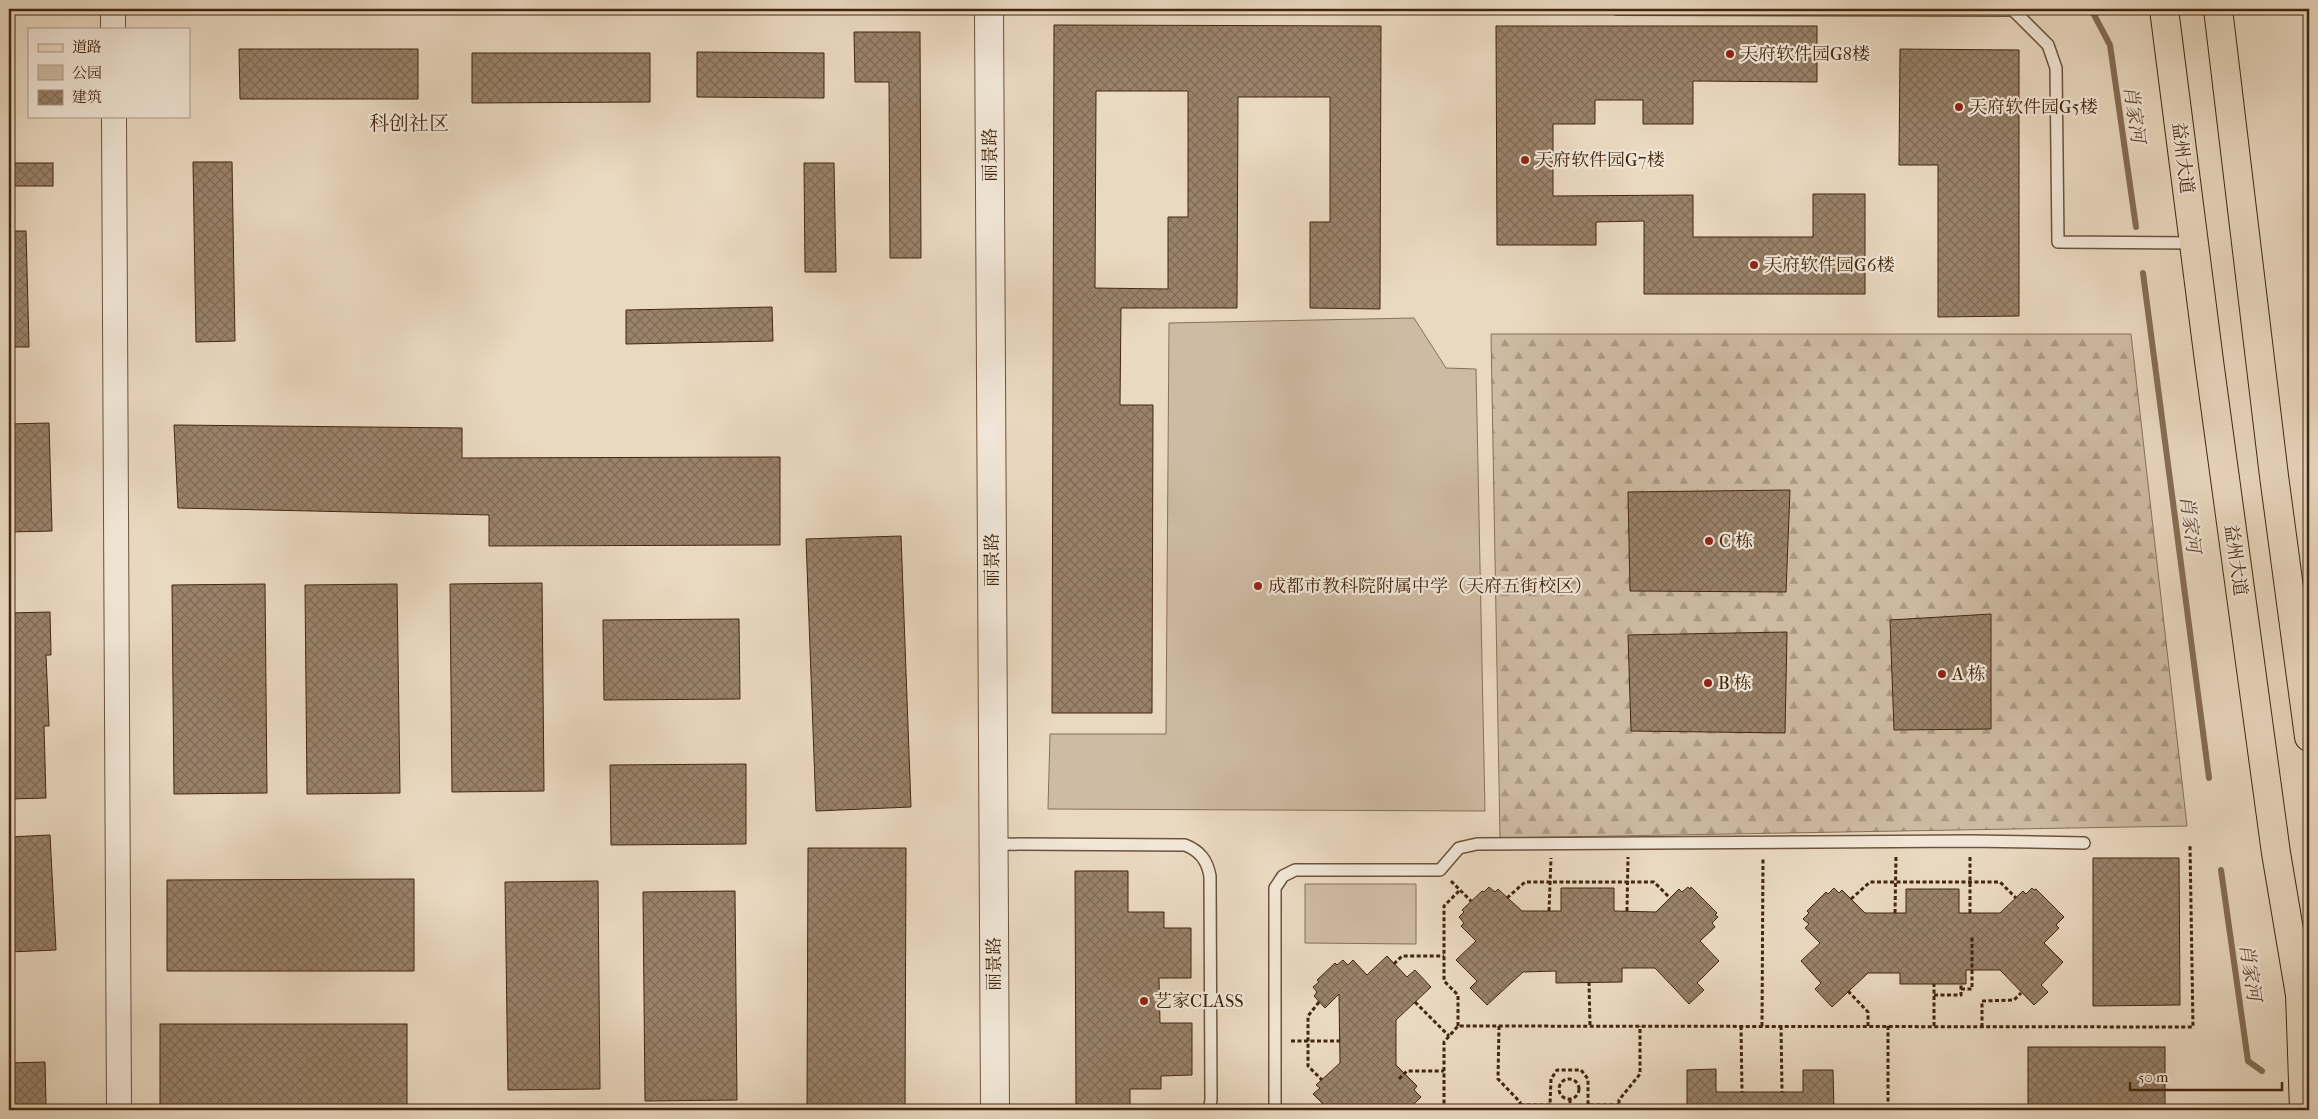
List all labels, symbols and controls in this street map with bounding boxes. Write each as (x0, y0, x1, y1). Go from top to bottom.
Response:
legend (28, 28, 190, 118)
text: 道路 (72, 38, 102, 56)
place label: 天府软件园G8楼 (1740, 44, 1870, 65)
marker: 天府软件园G8楼 (1724, 48, 1736, 60)
text: 公园 (72, 64, 102, 82)
water label: 肖家河 (2119, 84, 2149, 147)
text: 建筑 (72, 88, 102, 106)
place label: 天府软件园G5楼 (1969, 97, 2098, 118)
marker: 天府软件园G5楼 (1953, 101, 1965, 113)
district label: 科创社区 (369, 112, 449, 135)
street label: 益州大道 (2168, 121, 2197, 195)
street label: 丽景路 (980, 128, 1001, 182)
place label: 天府软件园G7楼 (1535, 150, 1664, 171)
marker: 天府软件园G7楼 (1519, 154, 1531, 166)
place label: 天府软件园G6楼 (1764, 255, 1895, 276)
marker: 天府软件园G6楼 (1748, 259, 1760, 271)
water label: 肖家河 (2176, 494, 2205, 557)
street label: 益州大道 (2220, 523, 2251, 597)
place label: C 栋 (1719, 531, 1753, 552)
street label: 丽景路 (982, 533, 1003, 587)
marker: C 栋 (1703, 535, 1715, 547)
place label: 成都市教科院附属中学（天府五街校区） (1268, 576, 1592, 597)
marker: 成都市教科院附属中学（天府五街校区） (1252, 580, 1264, 592)
place label: A 栋 (1951, 664, 1986, 685)
marker: A 栋 (1936, 668, 1948, 680)
place label: B 栋 (1718, 673, 1752, 694)
marker: B 栋 (1702, 677, 1714, 689)
street label: 丽景路 (984, 937, 1005, 991)
water label: 肖家河 (2235, 942, 2265, 1005)
place label: 艺家CLASS (1154, 991, 1244, 1012)
marker: 艺家CLASS (1138, 995, 1150, 1007)
scale bar (2130, 1059, 2283, 1091)
text: 50 m (2138, 1068, 2169, 1086)

